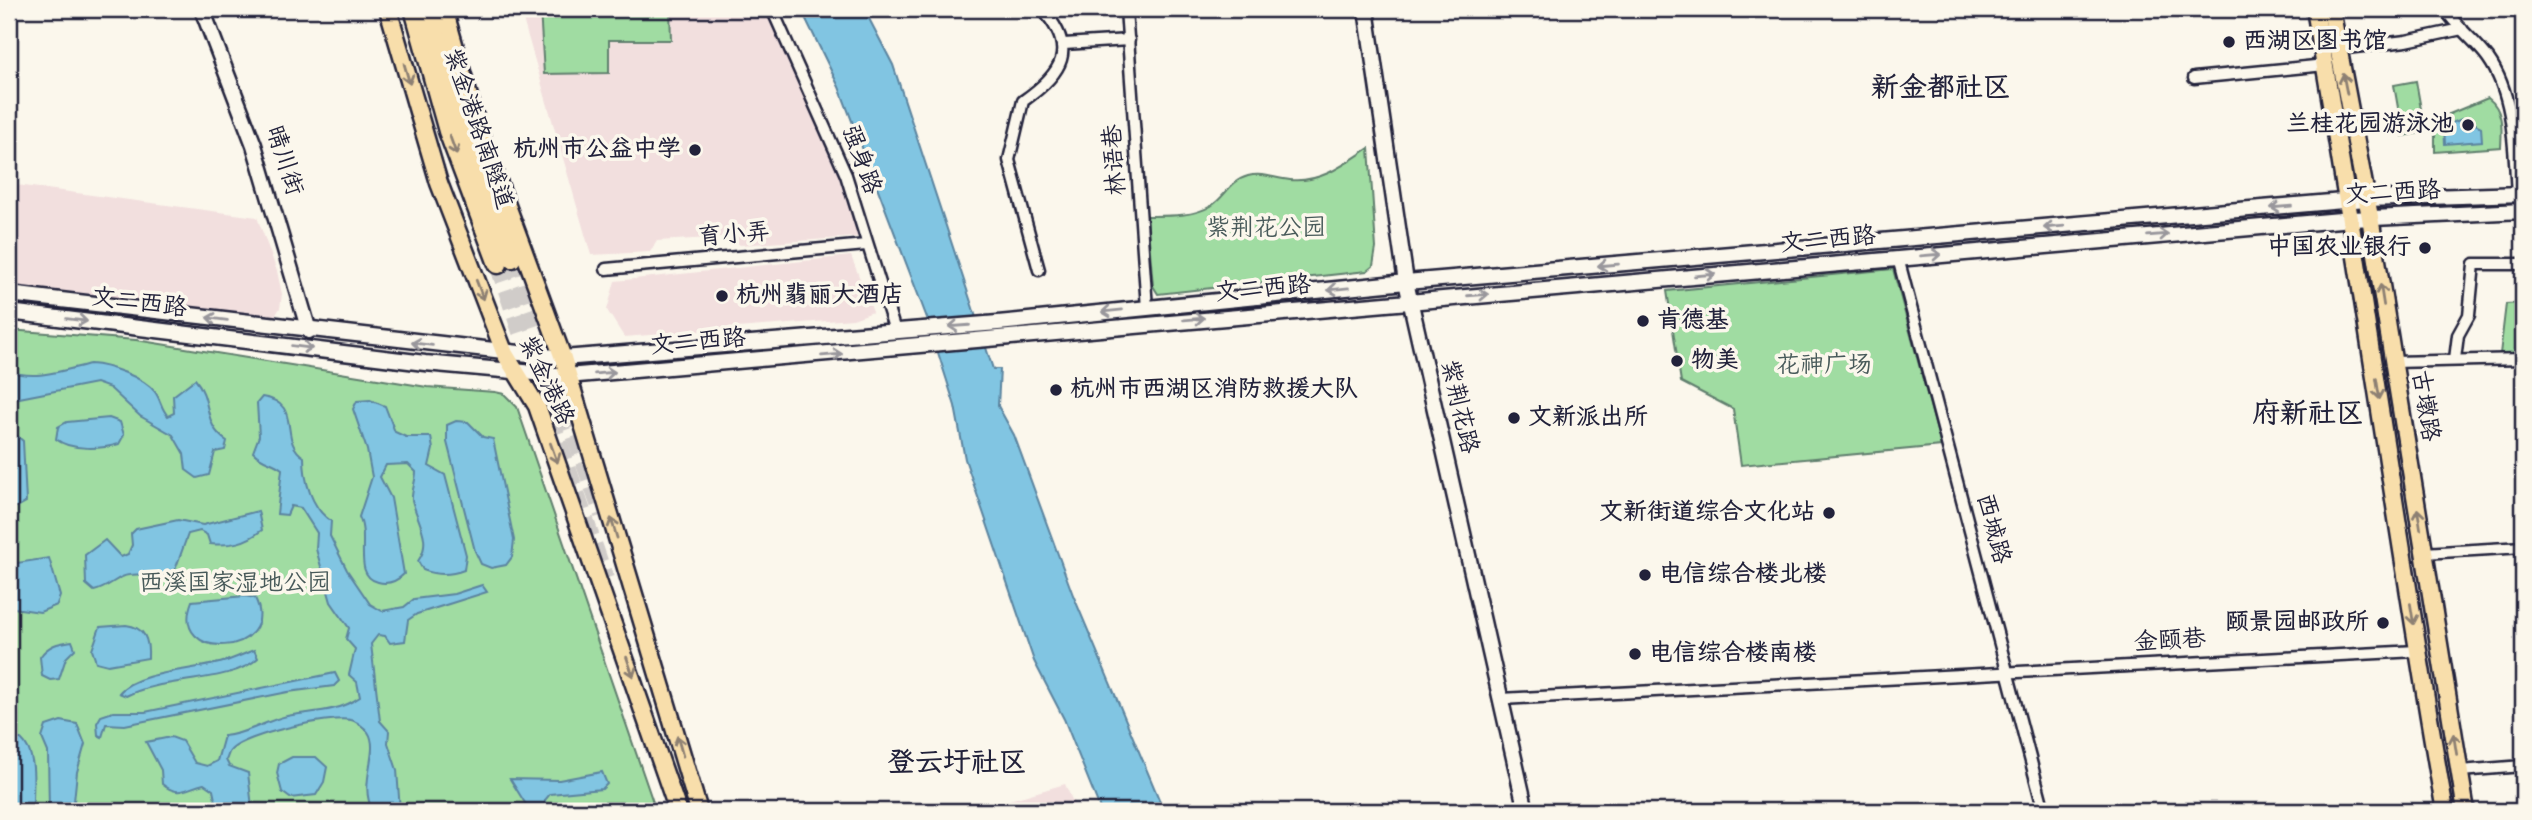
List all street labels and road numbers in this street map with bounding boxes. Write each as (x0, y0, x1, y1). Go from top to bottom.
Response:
street label: 紫金港路南隧道 (433, 44, 521, 214)
street label: 强身路 (831, 120, 889, 200)
street label: 晴川街 (255, 121, 311, 201)
street label: 林语巷 (1096, 123, 1136, 197)
street label: 文二西路 (2344, 174, 2442, 214)
street label: 育小弄 (697, 215, 771, 257)
street label: 文二西路 (1779, 219, 1877, 263)
street label: 文二西路 (1214, 268, 1312, 312)
street label: 文二西路 (89, 281, 189, 327)
street label: 文二西路 (649, 321, 747, 365)
street label: 紫金港路 (508, 330, 582, 432)
street label: 紫荆花路 (1430, 356, 1486, 458)
street label: 古墩路 (2401, 368, 2447, 444)
street label: 西城路 (1966, 490, 2018, 568)
street label: 金颐巷 (2133, 623, 2207, 661)

